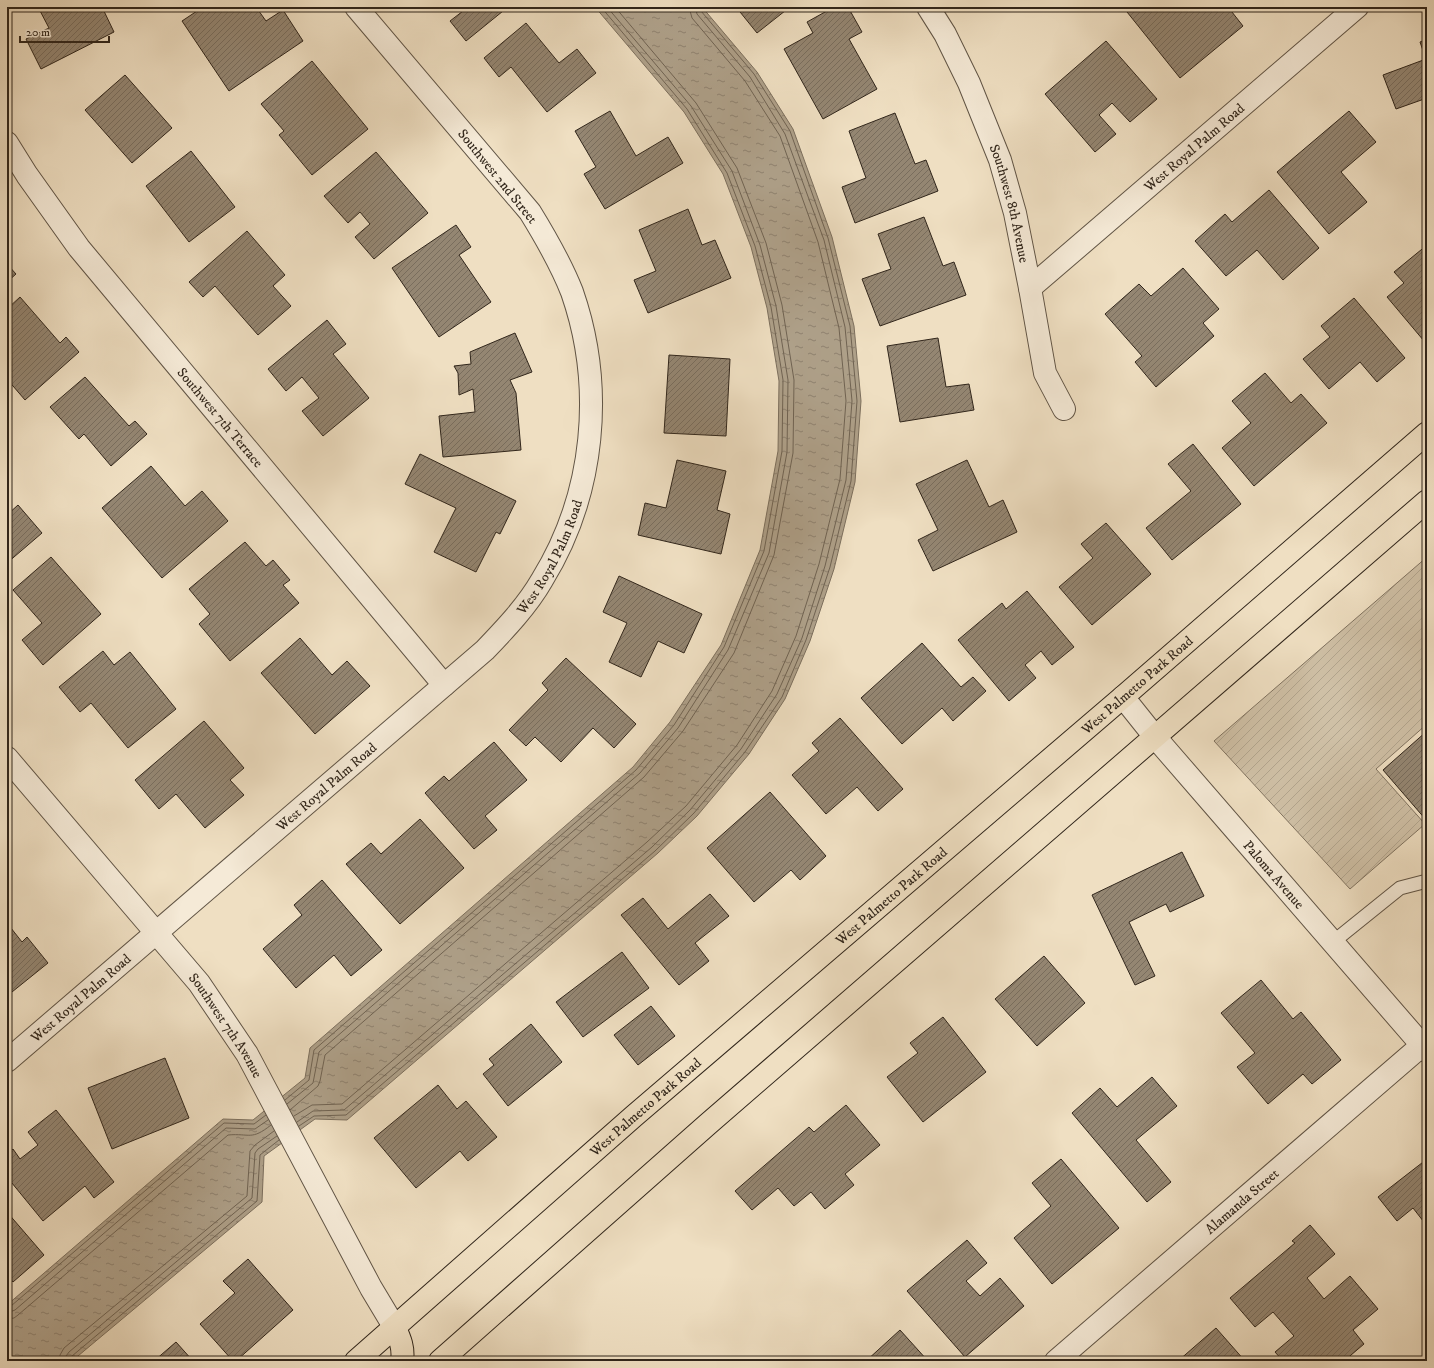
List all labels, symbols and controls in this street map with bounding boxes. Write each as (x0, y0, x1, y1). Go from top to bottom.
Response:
scale bar (20, 18, 109, 44)
text: 20 m (26, 25, 50, 40)
street label: West Royal Palm Road (1140, 100, 1248, 197)
street label: Southwest 2nd Street (453, 126, 541, 228)
street label: Southwest 8th Avenue (985, 142, 1033, 265)
street label: Southwest 7th Terrace (173, 364, 267, 472)
street label: West Royal Palm Road (513, 498, 587, 619)
street label: West Palmetto Park Road (1077, 632, 1197, 739)
street label: West Royal Palm Road (272, 739, 381, 836)
street label: Paloma Avenue (1239, 837, 1308, 913)
street label: West Palmetto Park Road (831, 844, 951, 950)
street label: West Royal Palm Road (26, 950, 135, 1047)
street label: Southwest 7th Avenue (184, 970, 266, 1082)
street label: West Palmetto Park Road (586, 1054, 705, 1161)
street label: Alamanda Street (1201, 1165, 1283, 1239)

